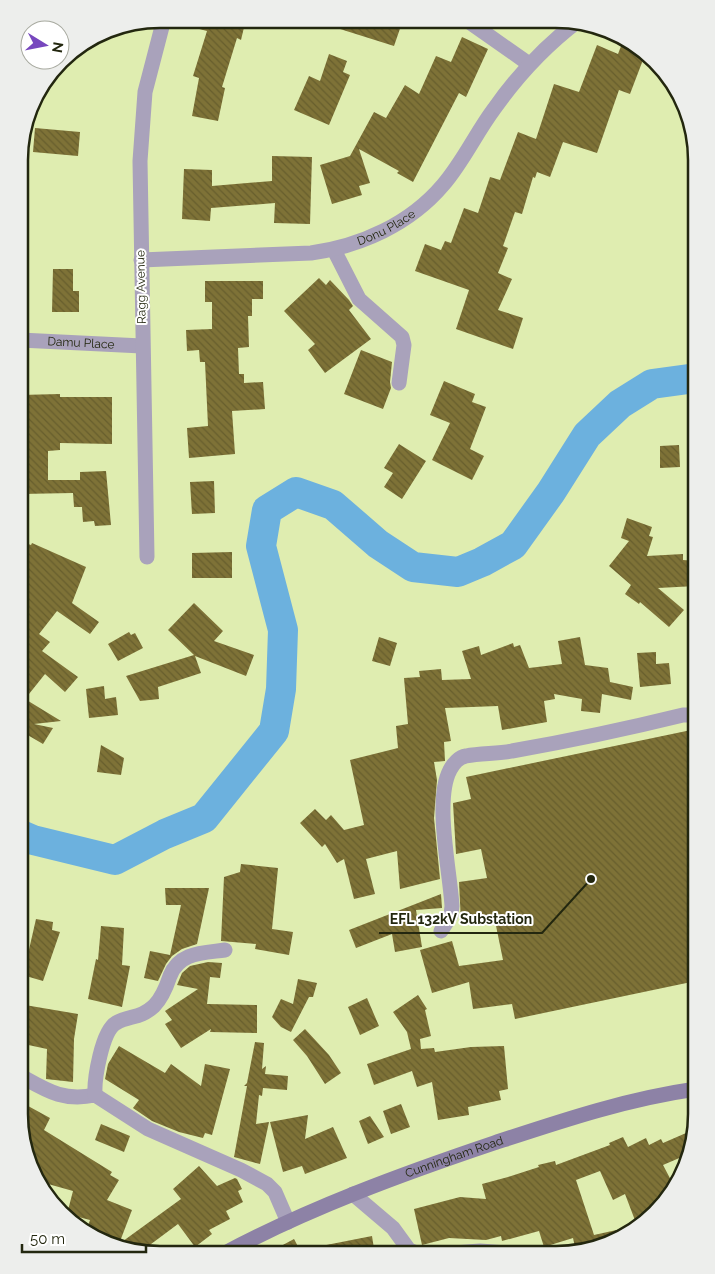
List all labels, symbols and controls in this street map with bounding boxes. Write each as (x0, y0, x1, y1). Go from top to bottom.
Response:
north arrow (20, 20, 70, 70)
text: N (49, 41, 67, 54)
street label: Donu Place (355, 207, 418, 248)
street label: Ragg Avenue (133, 250, 149, 324)
street label: Damu Place (47, 334, 115, 352)
callout: EFL 132kV Substation (379, 904, 542, 933)
text: EFL 132kV Substation (390, 911, 532, 927)
street label: Cunningham Road (403, 1133, 505, 1181)
scale bar (22, 1222, 146, 1254)
text: 50 m (30, 1230, 65, 1248)

